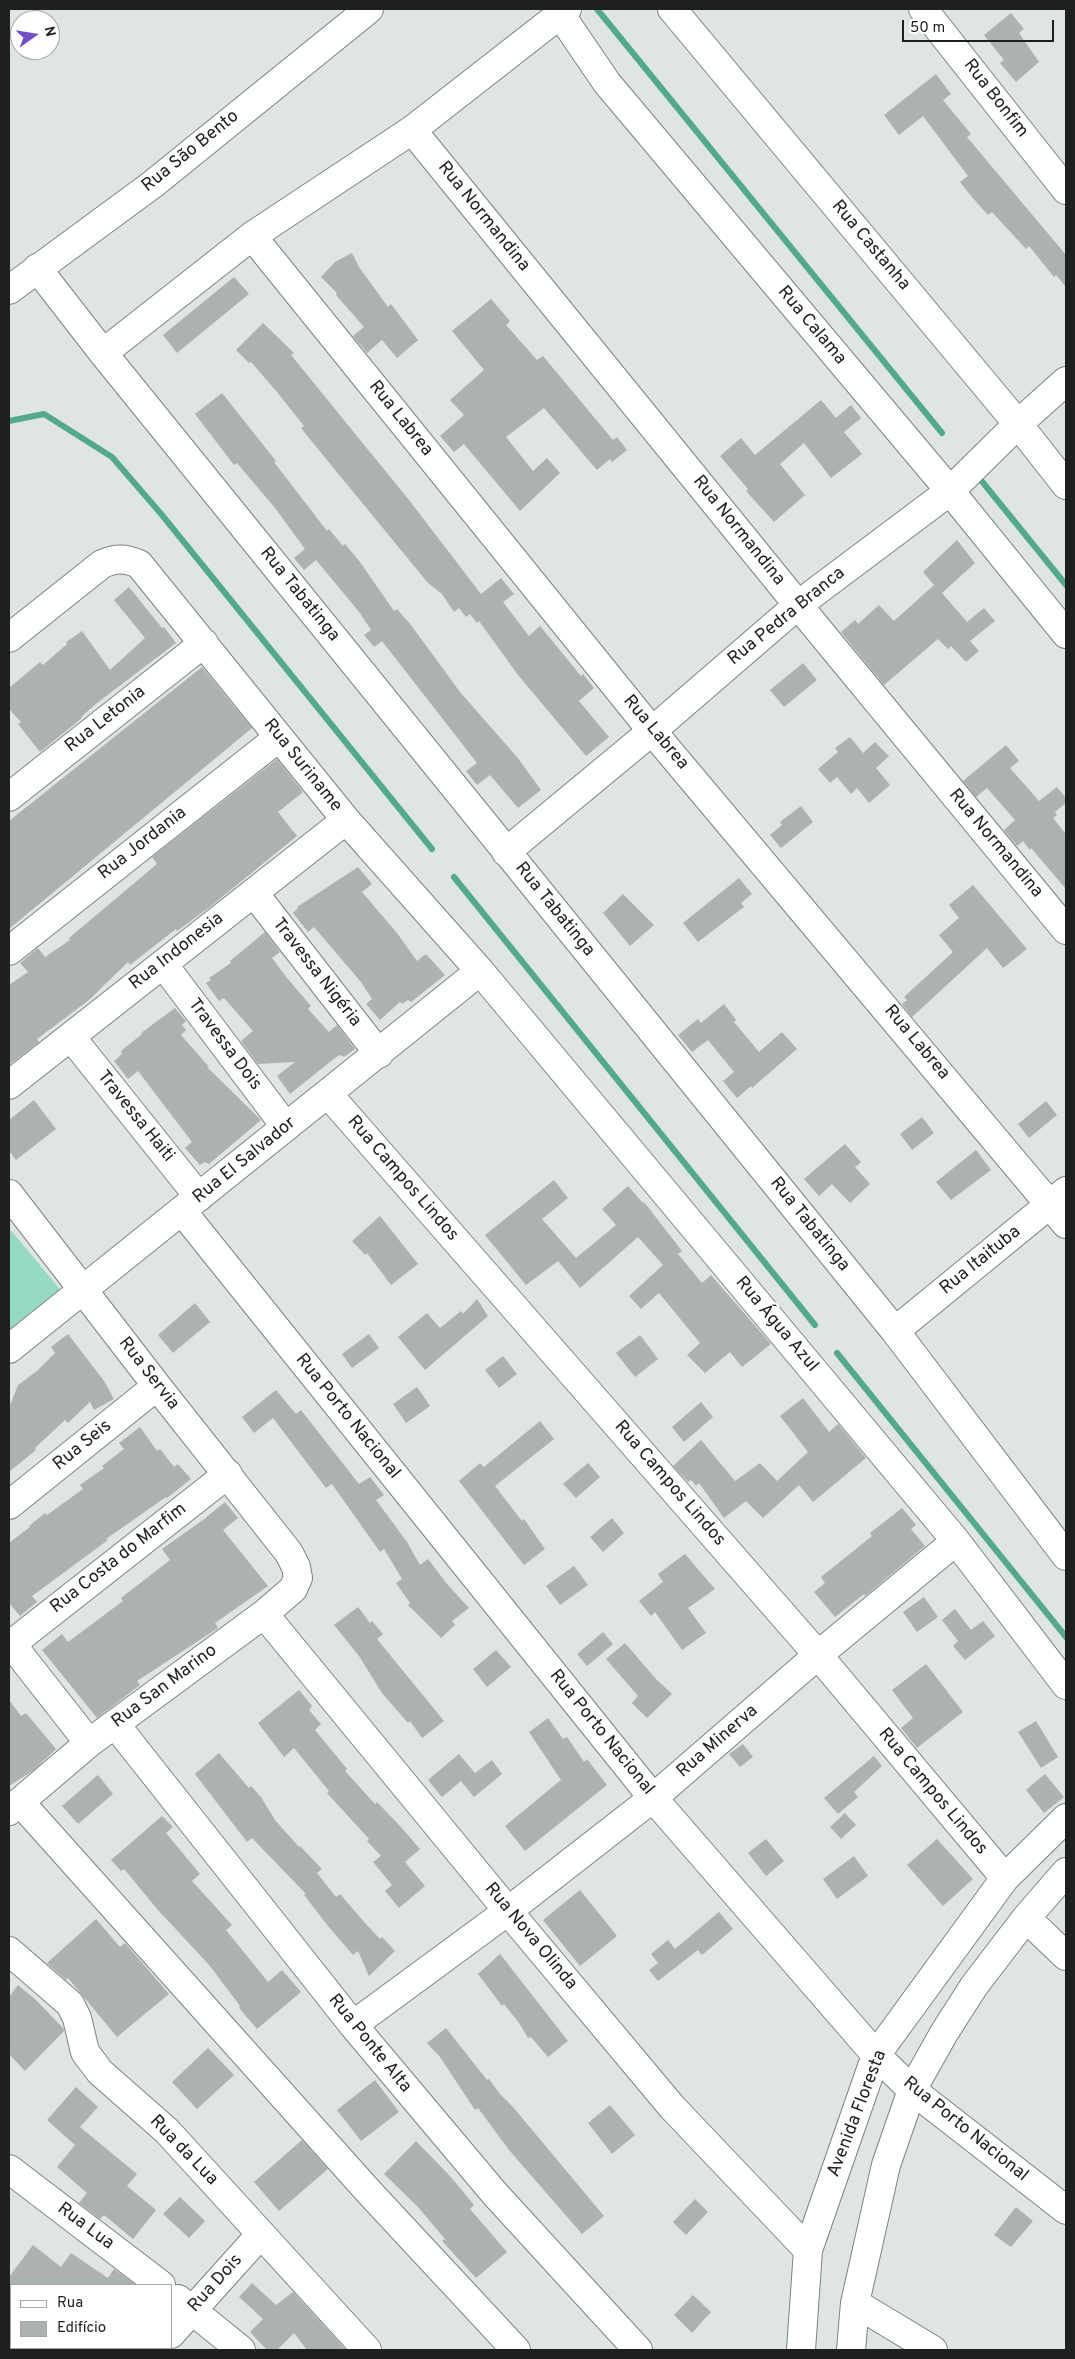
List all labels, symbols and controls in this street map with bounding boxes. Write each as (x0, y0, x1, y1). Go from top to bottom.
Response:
north arrow (10, 10, 60, 60)
scale bar (905, 10, 1058, 42)
text: 50 m (910, 19, 945, 38)
text: N (40, 25, 59, 39)
street label: Rua Bonfim (958, 56, 1032, 142)
street label: Rua São Bento (138, 106, 244, 198)
street label: Rua Normandina (432, 158, 534, 276)
street label: Rua Castanha (826, 196, 914, 296)
street label: Rua Calama (772, 282, 850, 370)
street label: Rua Labrea (363, 377, 437, 461)
street label: Rua Normandina (687, 472, 789, 590)
street label: Rua Tabatinga (254, 543, 344, 647)
street label: Rua Pedra Branca (724, 563, 850, 671)
street label: Rua Letonia (62, 682, 150, 758)
street label: Rua Labrea (618, 691, 692, 775)
street label: Rua Suriname (258, 715, 346, 817)
street label: Rua Normandina (943, 785, 1047, 903)
street label: Rua Jordania (95, 803, 191, 885)
street label: Rua Tabatinga (509, 858, 599, 962)
street label: Rua Indonesia (126, 909, 228, 995)
street label: Travessa Nigéria (267, 914, 365, 1032)
street label: Travessa Dois (183, 995, 265, 1095)
street label: Rua Labrea (879, 1001, 953, 1085)
street label: Travessa Haiti (92, 1067, 178, 1167)
street label: Rua Campos Lindos (342, 1112, 462, 1246)
street label: Rua El Salvador (189, 1113, 301, 1209)
street label: Rua Tabatinga (764, 1173, 854, 1277)
street label: Rua Itaituba (936, 1222, 1026, 1300)
street label: Rua Água Azul (730, 1273, 822, 1377)
street label: Rua Servia (113, 1333, 183, 1415)
street label: Rua Porto Nacional (290, 1350, 404, 1484)
street label: Rua Seis (49, 1416, 117, 1476)
street label: Rua Campos Lindos (609, 1417, 729, 1551)
street label: Rua Costa do Marfim (47, 1499, 191, 1619)
street label: Rua San Marino (108, 1640, 222, 1734)
street label: Rua Porto Nacional (544, 1666, 658, 1800)
street label: Rua Minerva (673, 1701, 763, 1783)
street label: Rua Campos Lindos (873, 1724, 991, 1860)
street label: Rua Nova Olinda (479, 1879, 581, 1995)
street label: Rua Ponte Alta (323, 1990, 415, 2098)
street label: Avenida Floresta (824, 2048, 892, 2180)
street label: Rua Porto Nacional (898, 2073, 1032, 2187)
street label: Rua da Lua (144, 2111, 222, 2191)
street label: Rua Lua (52, 2199, 118, 2255)
street label: Rua Dois (184, 2250, 248, 2318)
legend (10, 2284, 172, 2349)
text: Rua (57, 2294, 83, 2313)
text: Edifício (57, 2319, 106, 2338)

